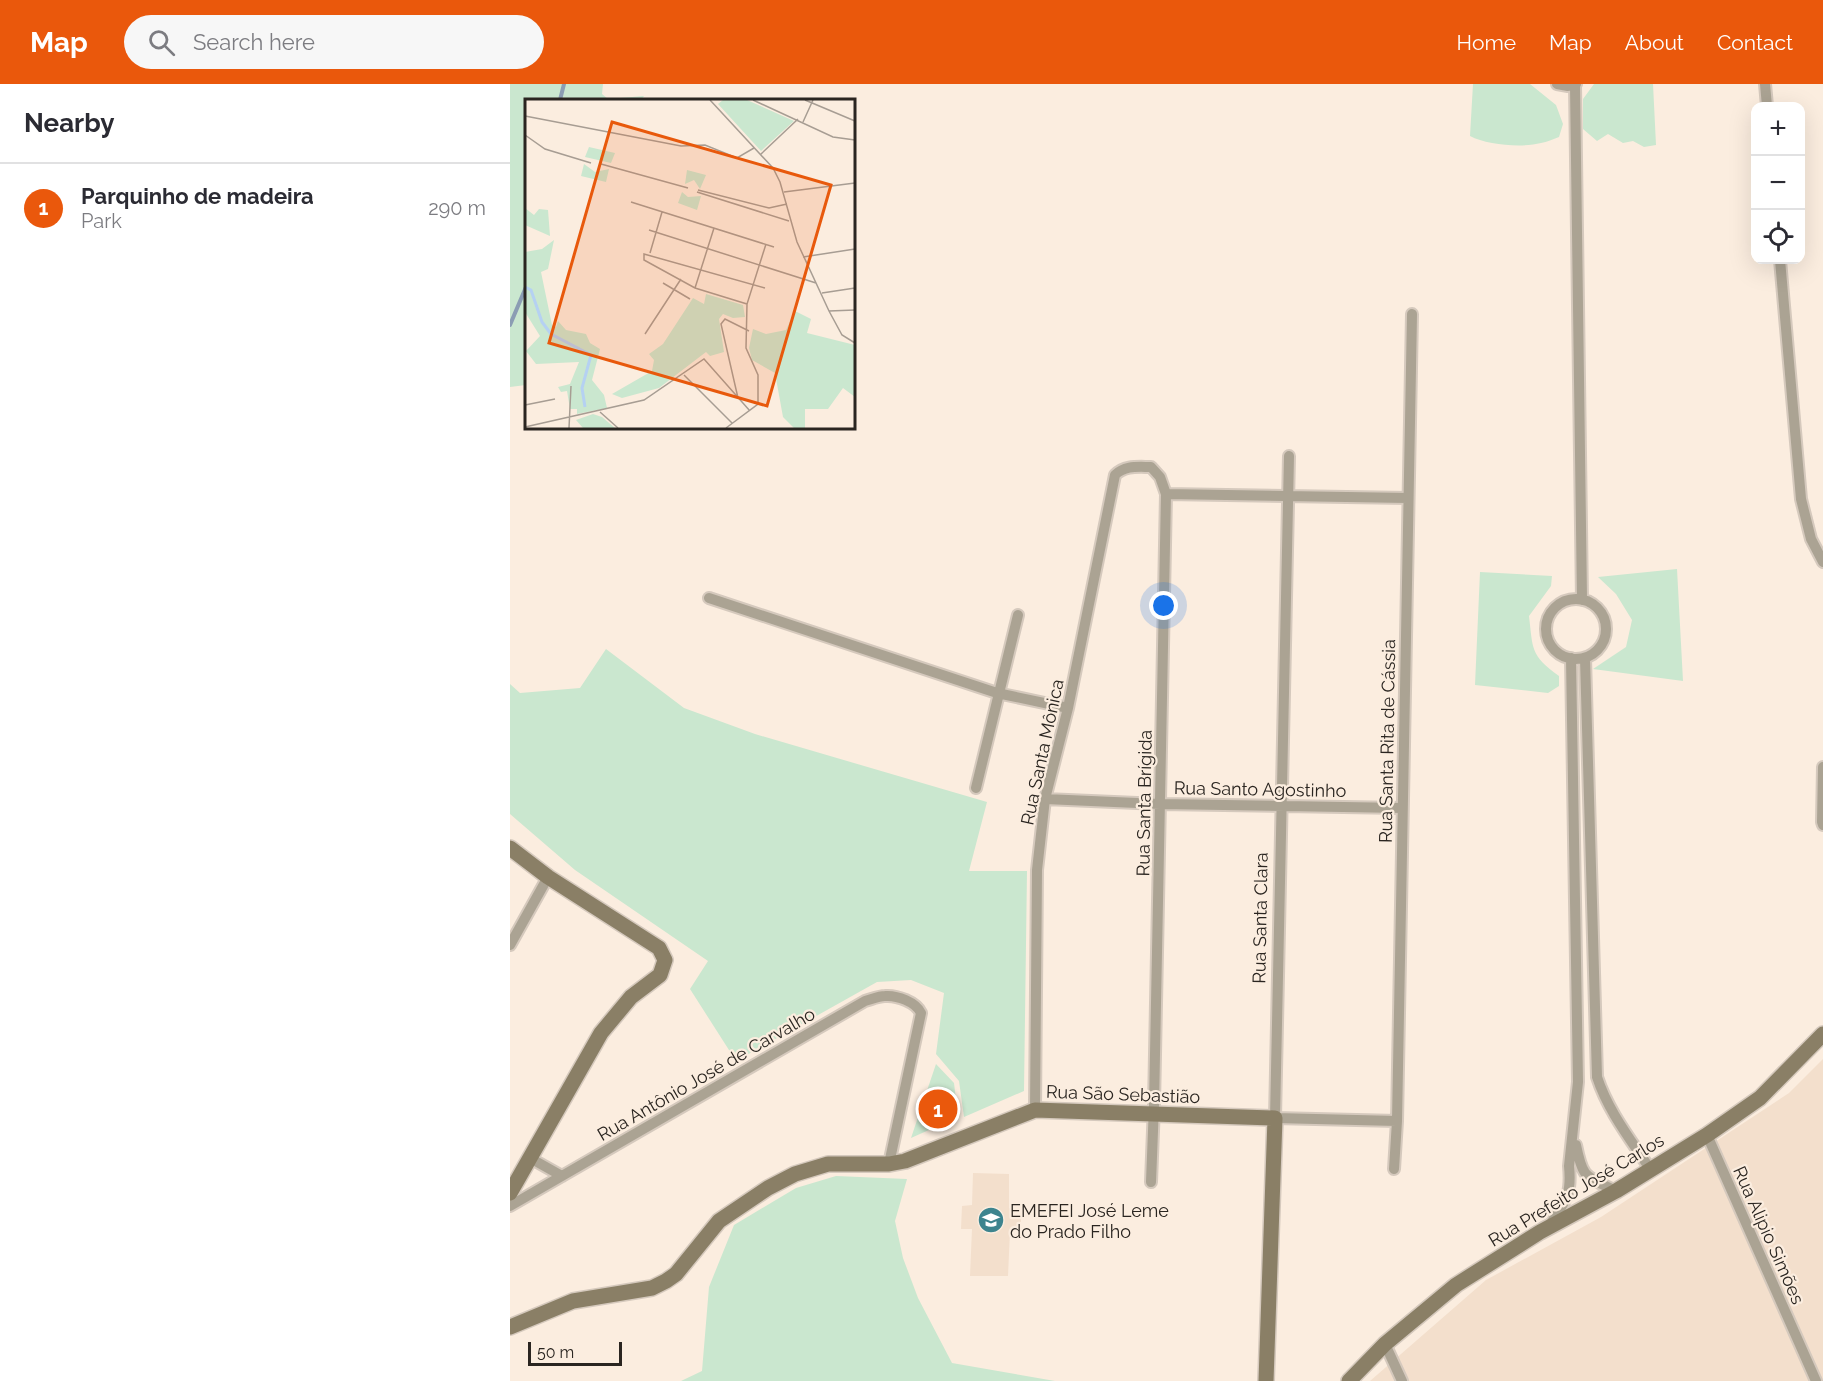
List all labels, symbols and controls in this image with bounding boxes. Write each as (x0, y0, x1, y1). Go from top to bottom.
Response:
search box (124, 15, 544, 69)
text: Map (30, 26, 88, 59)
icon: search (145, 26, 178, 59)
text: Search here (193, 29, 315, 55)
text: Home (1457, 30, 1516, 55)
text: Map (1549, 30, 1592, 55)
text: About (1625, 30, 1684, 55)
text: Contact (1717, 30, 1793, 55)
inset map (525, 99, 855, 429)
map controls (1751, 102, 1805, 264)
button: + (1751, 102, 1805, 156)
text: Nearby (24, 108, 114, 138)
button: − (1751, 156, 1805, 210)
text: Parquinho de madeira (81, 183, 314, 209)
text: 1 (39, 196, 48, 220)
text: 290 m (428, 196, 486, 220)
text: Park (81, 209, 122, 233)
button: locate (1751, 210, 1805, 264)
your location (1149, 591, 1178, 620)
street label: Rua Santa Rita de Cássia (1375, 639, 1399, 843)
street label: Rua Santa Mônica (1016, 677, 1068, 827)
street label: Rua Santa Brígida (1132, 730, 1156, 876)
street label: Rua Santo Agostinho (1174, 777, 1347, 801)
street label: Rua Santa Clara (1248, 852, 1272, 984)
street label: Rua Antônio José de Carvalho (593, 1003, 819, 1145)
street label: Rua São Sebastião (1046, 1081, 1201, 1107)
pin: 1 (918, 1086, 958, 1132)
street label: Rua Prefeito José Carlos (1484, 1129, 1668, 1251)
street label: Rua Alipio Simões (1729, 1163, 1809, 1308)
place label: EMEFEI José Leme do Prado Filho (1010, 1200, 1169, 1242)
school or university icon: EMEFEI José Leme do Prado Filho (976, 1205, 1006, 1235)
scale bar (528, 1339, 622, 1366)
text: 50 m (537, 1343, 574, 1362)

